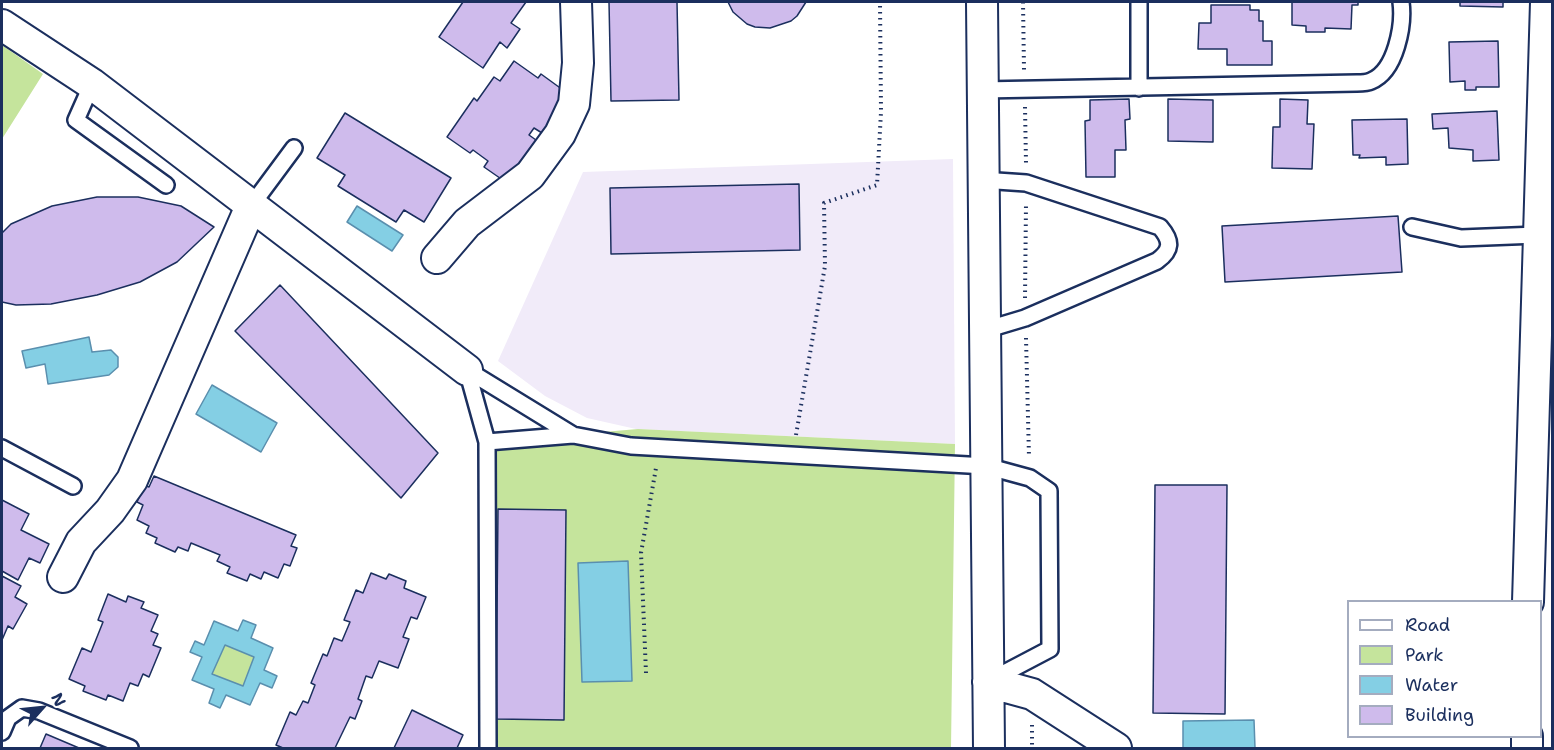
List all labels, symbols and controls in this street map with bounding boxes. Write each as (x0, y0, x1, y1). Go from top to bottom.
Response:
legend (1347, 600, 1542, 738)
text: Road (1405, 613, 1450, 637)
text: Park (1405, 643, 1444, 667)
text: Water (1405, 673, 1458, 697)
north arrow (12, 678, 72, 738)
text: N (46, 689, 71, 710)
text: Building (1405, 703, 1474, 727)

